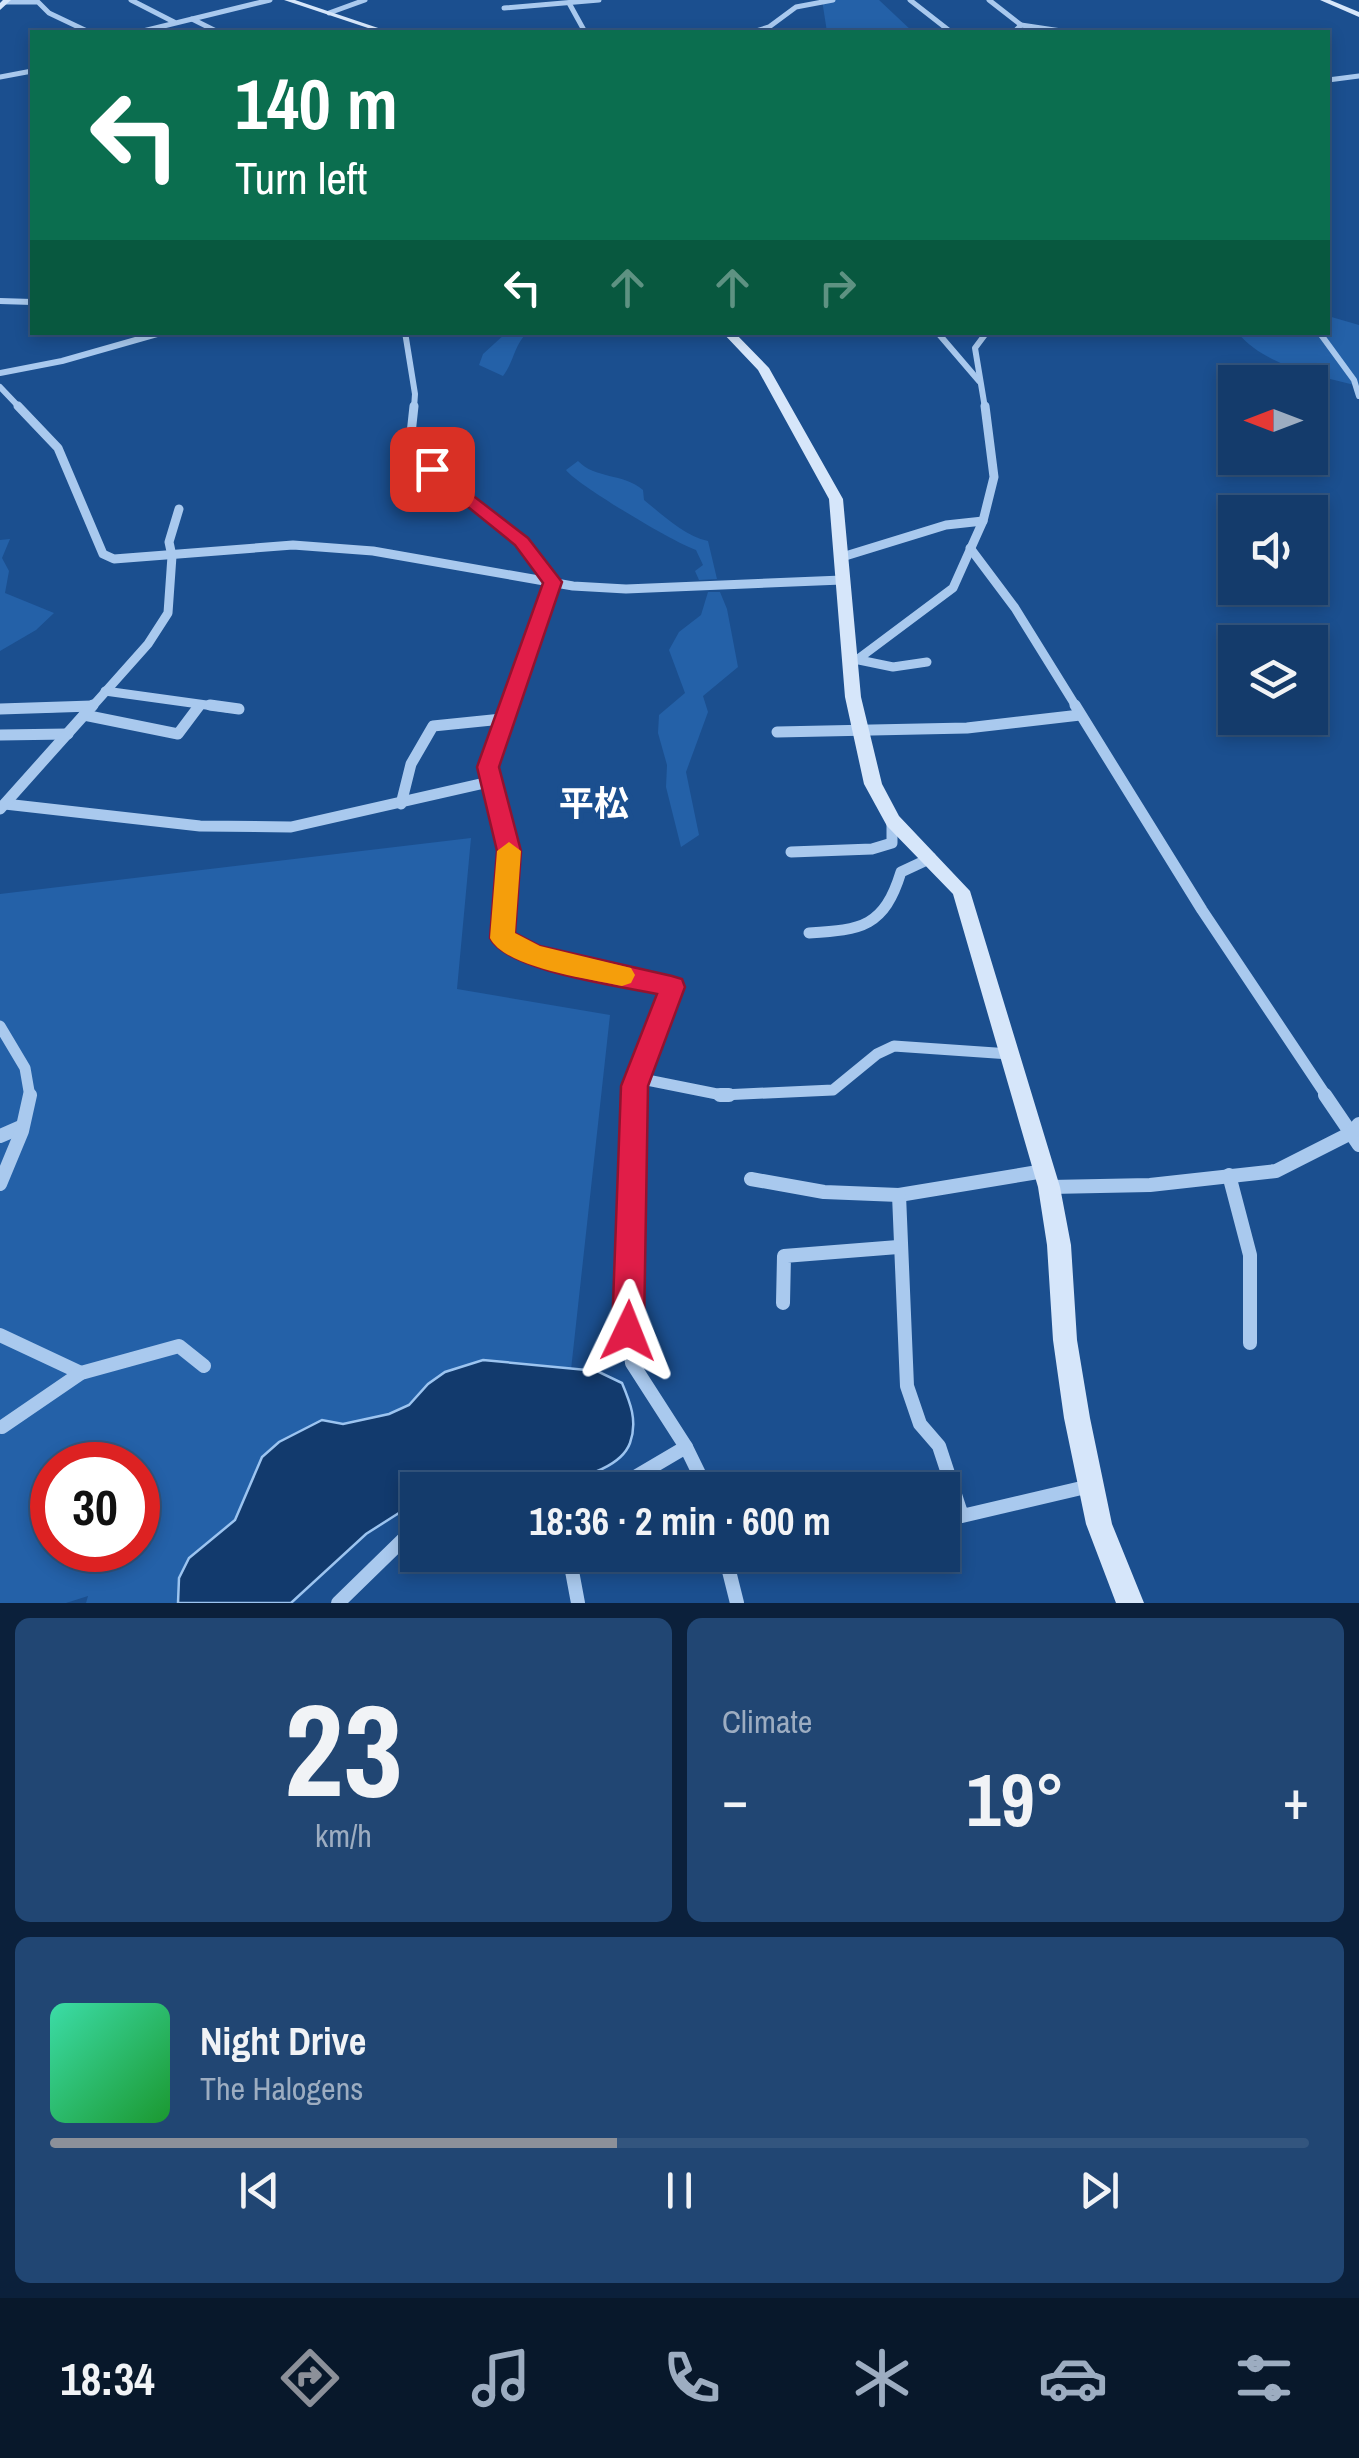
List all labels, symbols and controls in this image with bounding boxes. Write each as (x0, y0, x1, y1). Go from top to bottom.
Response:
text: 140 m (235, 57, 398, 151)
icon: left (70, 70, 200, 200)
text: Turn left (235, 147, 367, 208)
icon: left (495, 260, 550, 315)
icon: ahead (600, 260, 655, 315)
icon: ahead (705, 260, 760, 315)
icon: right (810, 260, 865, 315)
north arrow (1218, 365, 1328, 475)
map controls (1218, 365, 1328, 735)
pin (390, 427, 475, 512)
icon: arrive (405, 442, 460, 497)
button: sound (1218, 495, 1328, 605)
button: layers (1218, 625, 1328, 735)
district label: 平松 (559, 780, 629, 827)
position arrow (576, 1279, 680, 1383)
speed limit sign: 30 (30, 1442, 160, 1572)
text: 18:36 · 2 min · 600 m (529, 1496, 831, 1547)
text: 23 (284, 1661, 403, 1837)
text: Climate (722, 1700, 812, 1743)
text: 19° (966, 1748, 1065, 1849)
text: − (722, 1762, 748, 1836)
text: + (1283, 1762, 1309, 1836)
text: km/h (315, 1814, 372, 1857)
text: Night Drive (200, 2016, 366, 2067)
text: The Halogens (200, 2067, 363, 2110)
icon: previous (232, 2163, 287, 2218)
icon: pause (652, 2163, 707, 2218)
icon: next (1072, 2163, 1127, 2218)
icon: directions (275, 2343, 345, 2413)
icon: music (466, 2343, 536, 2413)
icon: phone (657, 2343, 727, 2413)
icon: climate (847, 2343, 917, 2413)
icon: car (1038, 2343, 1108, 2413)
icon: filters (1229, 2343, 1299, 2413)
text: 18:34 (60, 2348, 155, 2409)

